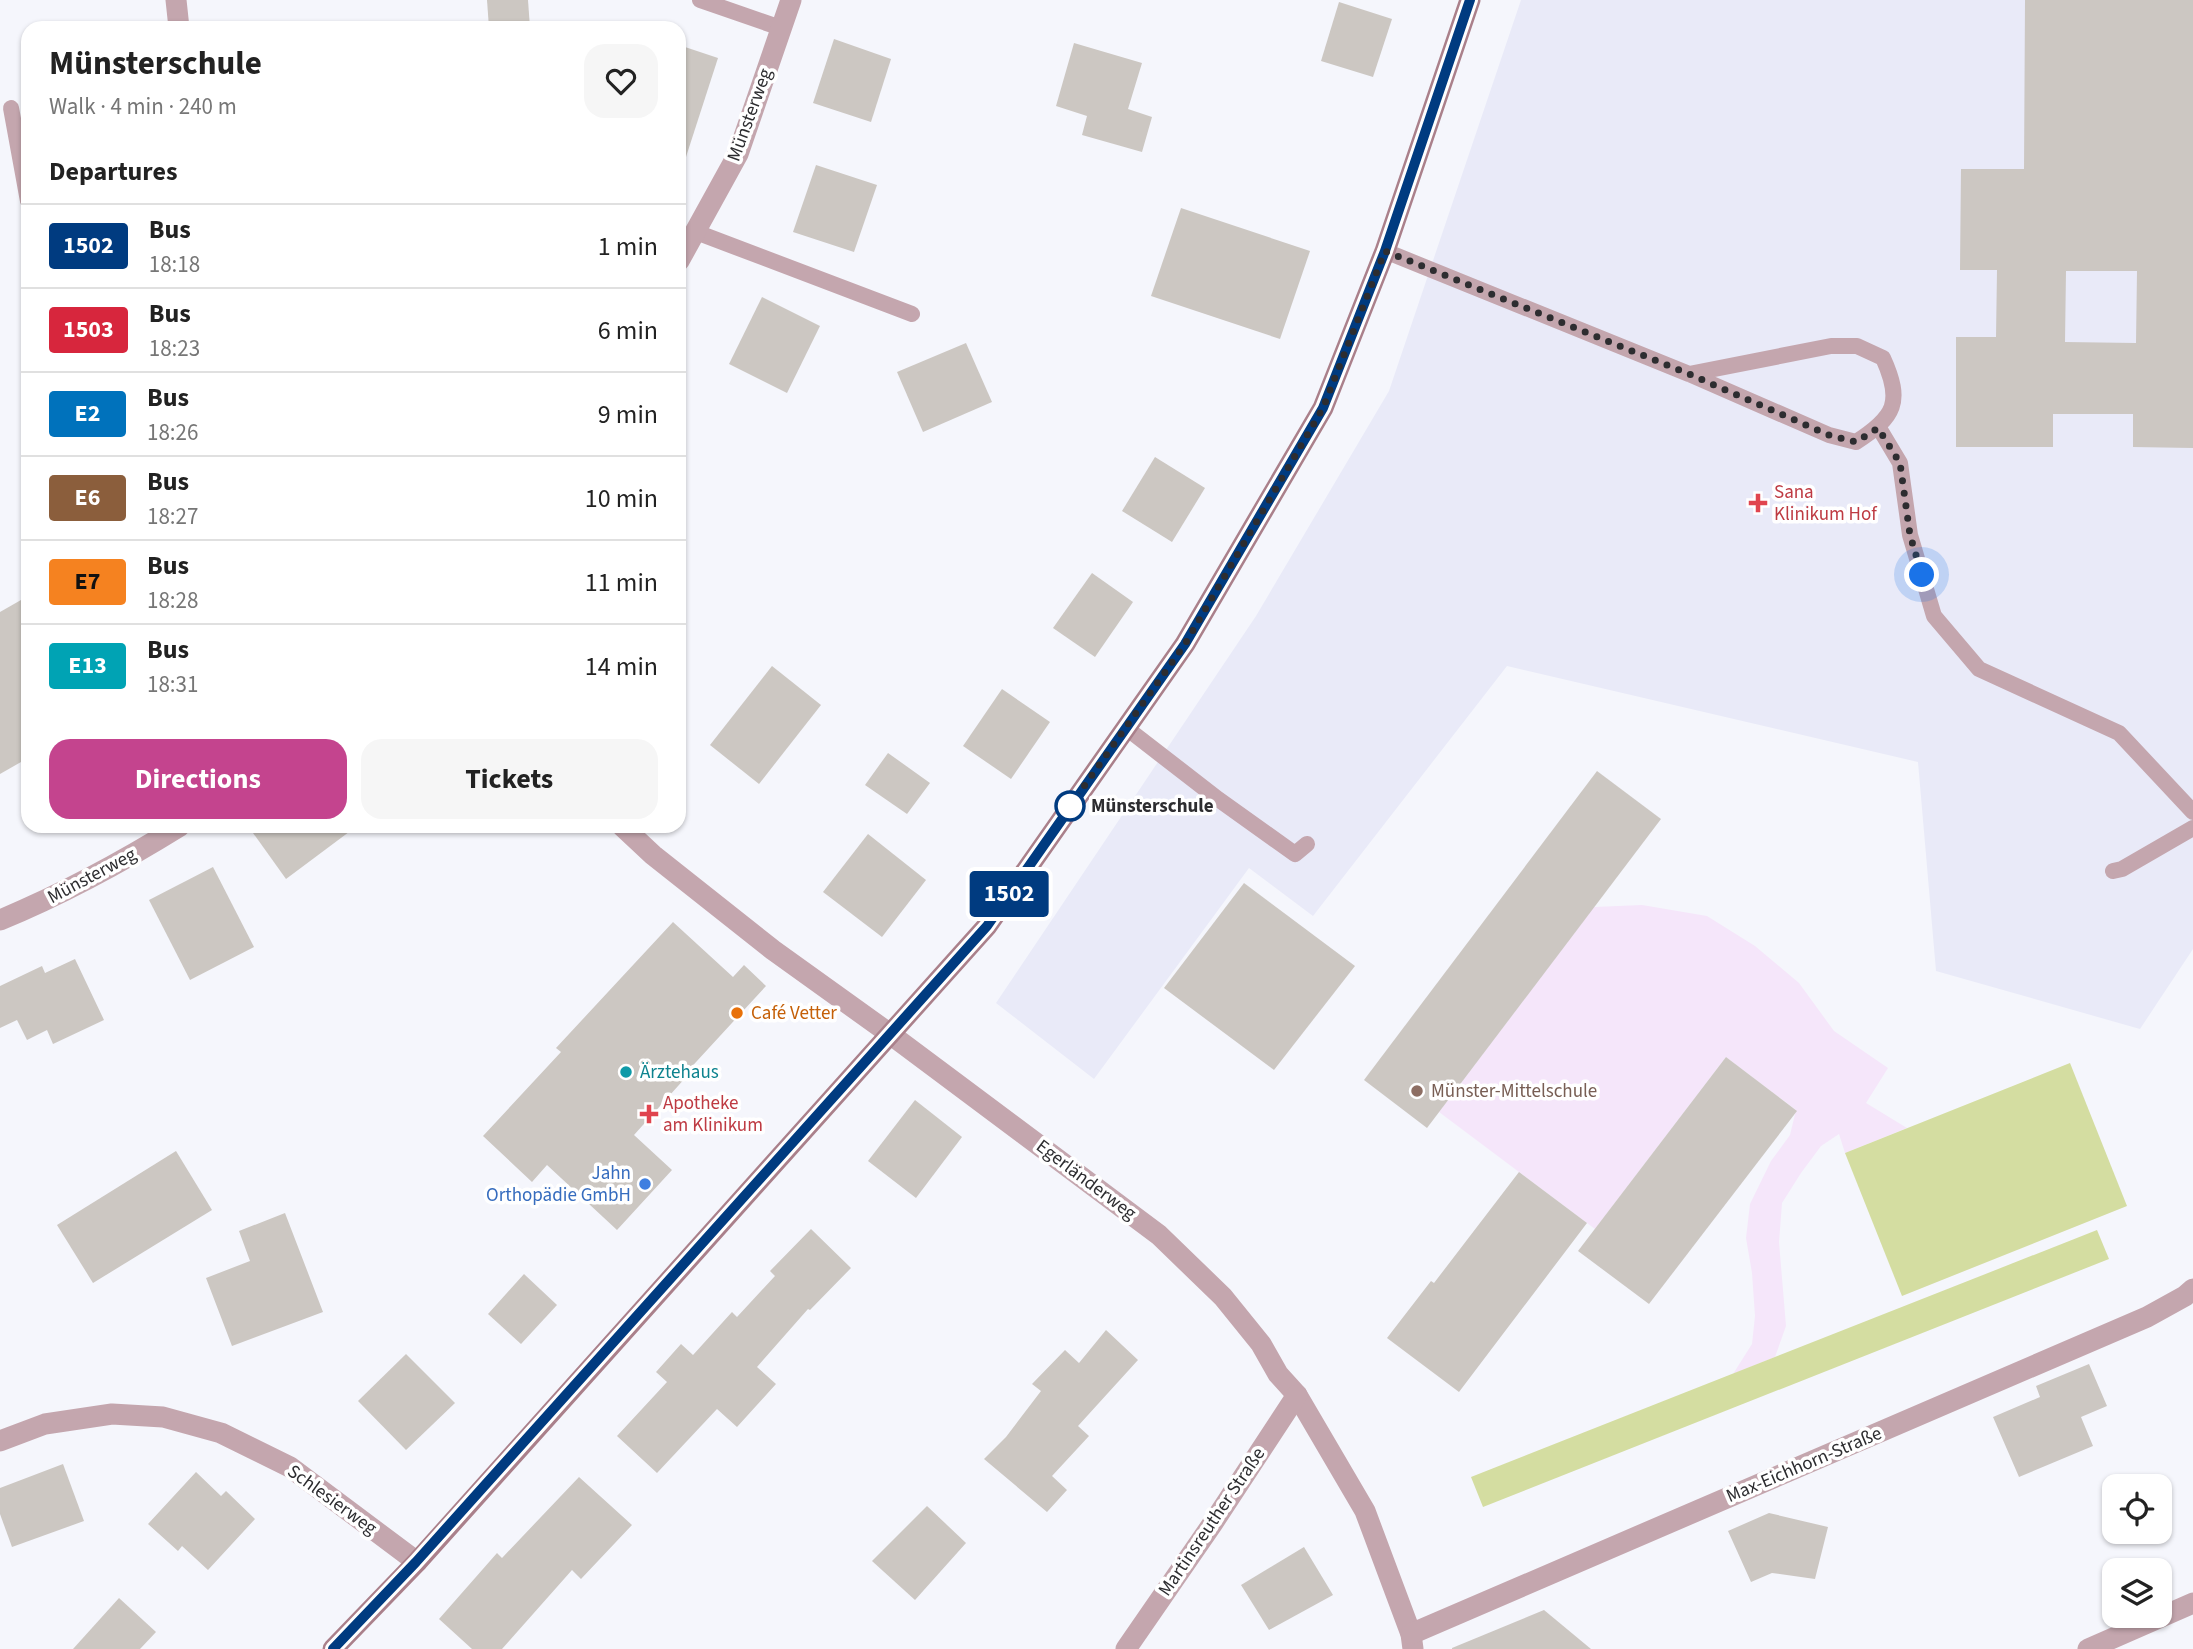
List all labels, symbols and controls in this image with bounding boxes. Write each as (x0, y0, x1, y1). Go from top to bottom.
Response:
text: Münsterschule (49, 40, 262, 87)
button: heart (584, 44, 658, 118)
street label: Münsterweg (721, 64, 779, 165)
text: Walk · 4 min · 240 m (49, 90, 237, 123)
text: Departures (49, 153, 177, 190)
text: Bus (149, 211, 191, 248)
text: 1502 (63, 228, 114, 263)
text: 1 min (598, 228, 658, 265)
text: 18:18 (149, 248, 200, 281)
text: Bus (149, 295, 191, 332)
text: 1503 (63, 312, 114, 347)
text: 6 min (598, 312, 658, 349)
text: 18:23 (149, 332, 200, 365)
text: Bus (147, 379, 189, 416)
text: E2 (75, 396, 100, 431)
text: 9 min (598, 396, 658, 433)
text: 18:26 (147, 416, 198, 449)
text: Bus (147, 463, 189, 500)
place label: Sana Klinikum Hof (1774, 479, 1878, 528)
text: E6 (75, 480, 100, 515)
text: 10 min (585, 480, 658, 517)
marker: Sana Klinikum Hof (1748, 493, 1768, 513)
text: 18:27 (147, 500, 198, 533)
text: Bus (147, 547, 189, 584)
your location (1904, 557, 1939, 592)
text: E7 (75, 564, 100, 599)
text: 11 min (585, 564, 658, 601)
text: 18:28 (147, 584, 198, 617)
text: Bus (147, 631, 189, 668)
text: E13 (68, 648, 107, 683)
text: 14 min (585, 648, 658, 685)
text: 18:31 (147, 668, 198, 701)
button: Directions (49, 739, 347, 819)
button: Tickets (361, 739, 658, 819)
marker: Münsterschule (1055, 791, 1085, 821)
place label: Münsterschule (1091, 793, 1214, 820)
street label: Münsterweg (43, 841, 142, 911)
line badge: 1502 (960, 871, 1058, 917)
text: 1502 (984, 876, 1034, 911)
place label: Café Vetter (751, 1000, 837, 1027)
marker: Café Vetter (729, 1005, 745, 1021)
place label: Ärztehaus (640, 1059, 719, 1086)
marker: Ärztehaus (618, 1064, 634, 1080)
place label: Münster-Mittelschule (1431, 1078, 1597, 1105)
marker: Münster-Mittelschule (1409, 1083, 1425, 1099)
place label: Apotheke am Klinikum (663, 1090, 763, 1139)
marker: Apotheke am Klinikum (641, 1106, 657, 1122)
street label: Egerländerweg (1030, 1133, 1142, 1227)
place label: Jahn Orthopädie GmbH (486, 1160, 631, 1209)
marker: Jahn Orthopädie GmbH (637, 1176, 653, 1192)
street label: Max-Eichhorn-Straße (1722, 1420, 1886, 1510)
street label: Martinsreuther Straße (1152, 1442, 1272, 1602)
street label: Schlesierweg (282, 1458, 383, 1542)
map controls (2102, 1474, 2172, 1628)
button: locate (2102, 1474, 2172, 1544)
button: layers (2102, 1558, 2172, 1628)

